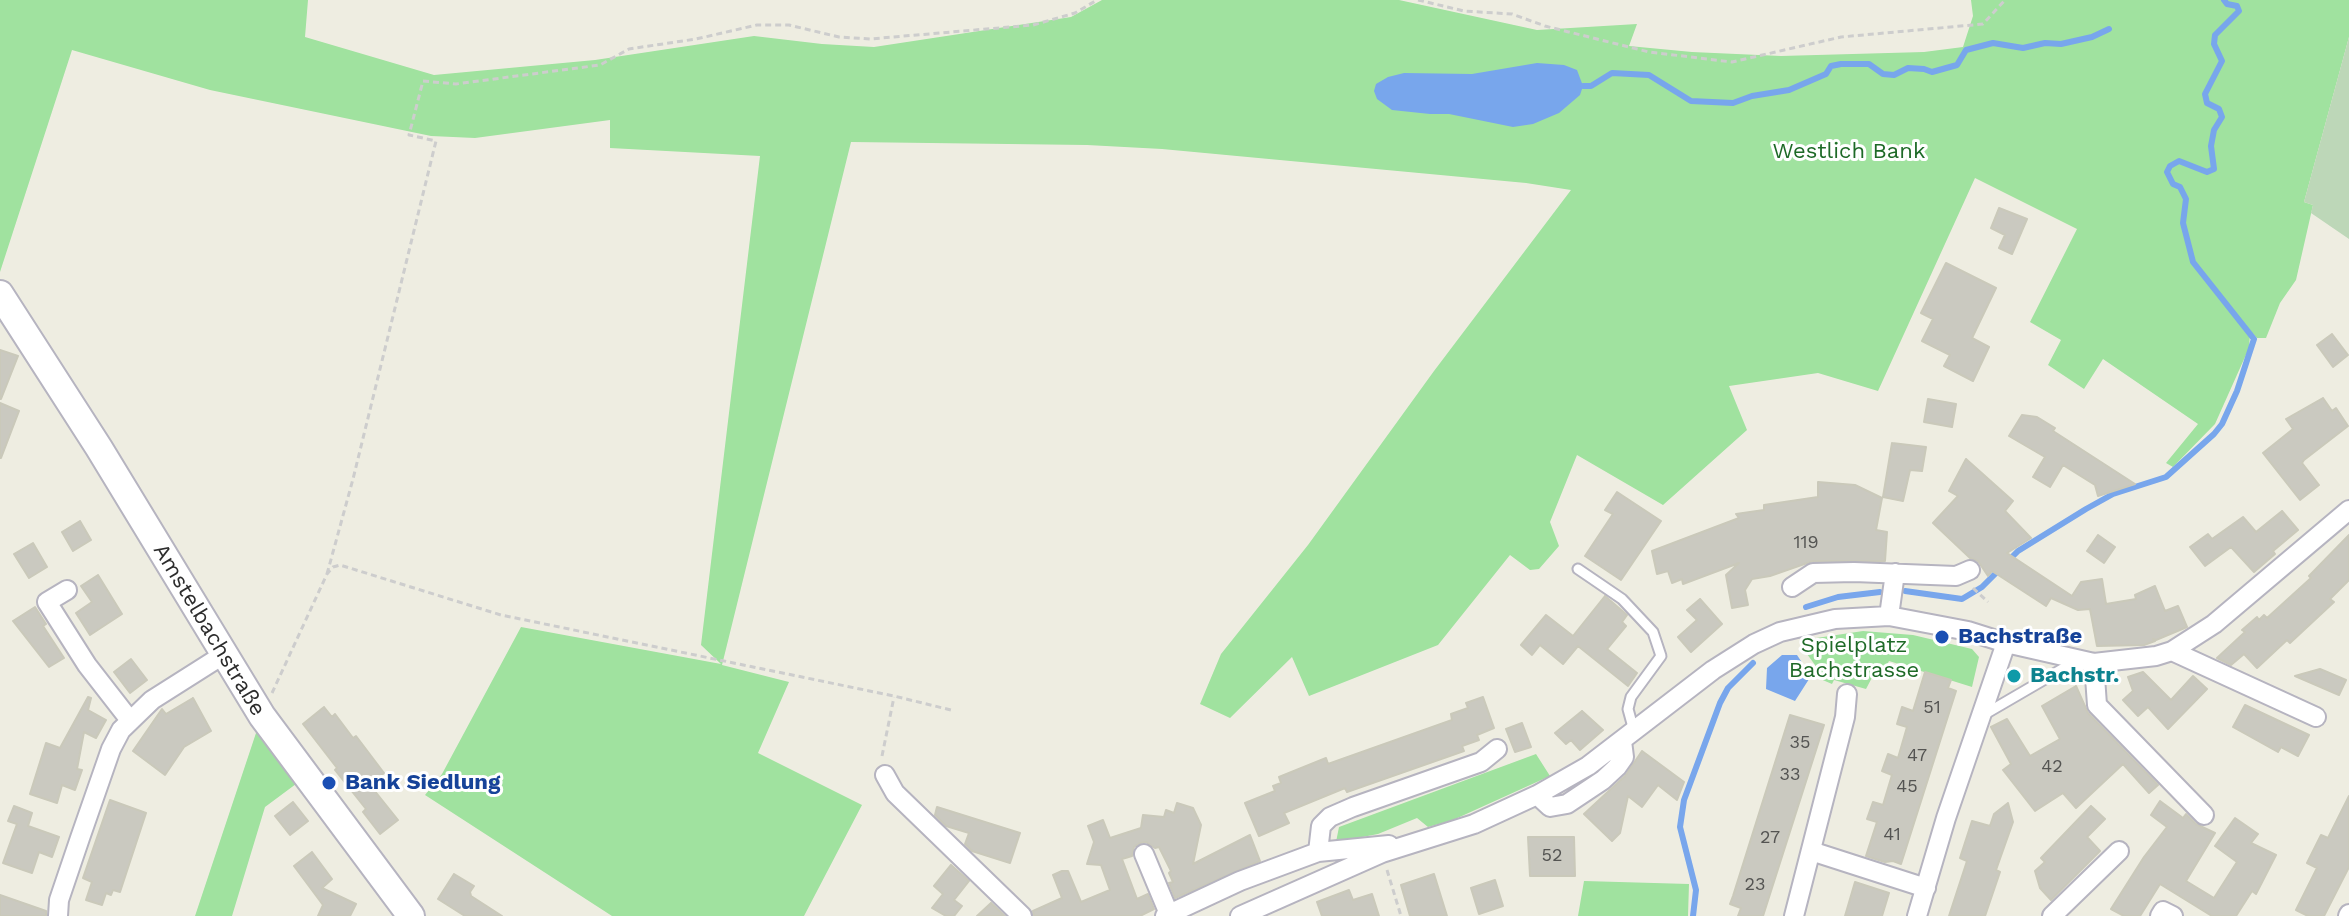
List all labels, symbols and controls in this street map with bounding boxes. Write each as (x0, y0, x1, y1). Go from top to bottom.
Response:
park label: Westlich Bank (1773, 139, 1925, 165)
house number: 119 (1793, 532, 1819, 554)
street label: Amstelbachstraße (147, 539, 271, 721)
place label: Bachstraße (1958, 624, 2082, 650)
marker: Bachstraße (1933, 628, 1951, 646)
park label: Spielplatz Bachstrasse (1789, 633, 1919, 684)
place label: Bachstr. (2030, 663, 2119, 689)
marker: Bachstr. (2005, 667, 2023, 685)
house number: 51 (1923, 697, 1941, 719)
house number: 35 (1790, 732, 1810, 754)
house number: 47 (1907, 745, 1927, 767)
house number: 42 (2041, 756, 2063, 778)
house number: 33 (1780, 764, 1800, 786)
place label: Bank Siedlung (345, 770, 500, 796)
marker: Bank Siedlung (320, 774, 338, 792)
house number: 45 (1896, 776, 1918, 798)
house number: 41 (1883, 824, 1901, 846)
house number: 27 (1760, 827, 1780, 849)
house number: 52 (1542, 845, 1562, 867)
house number: 23 (1745, 874, 1765, 896)

